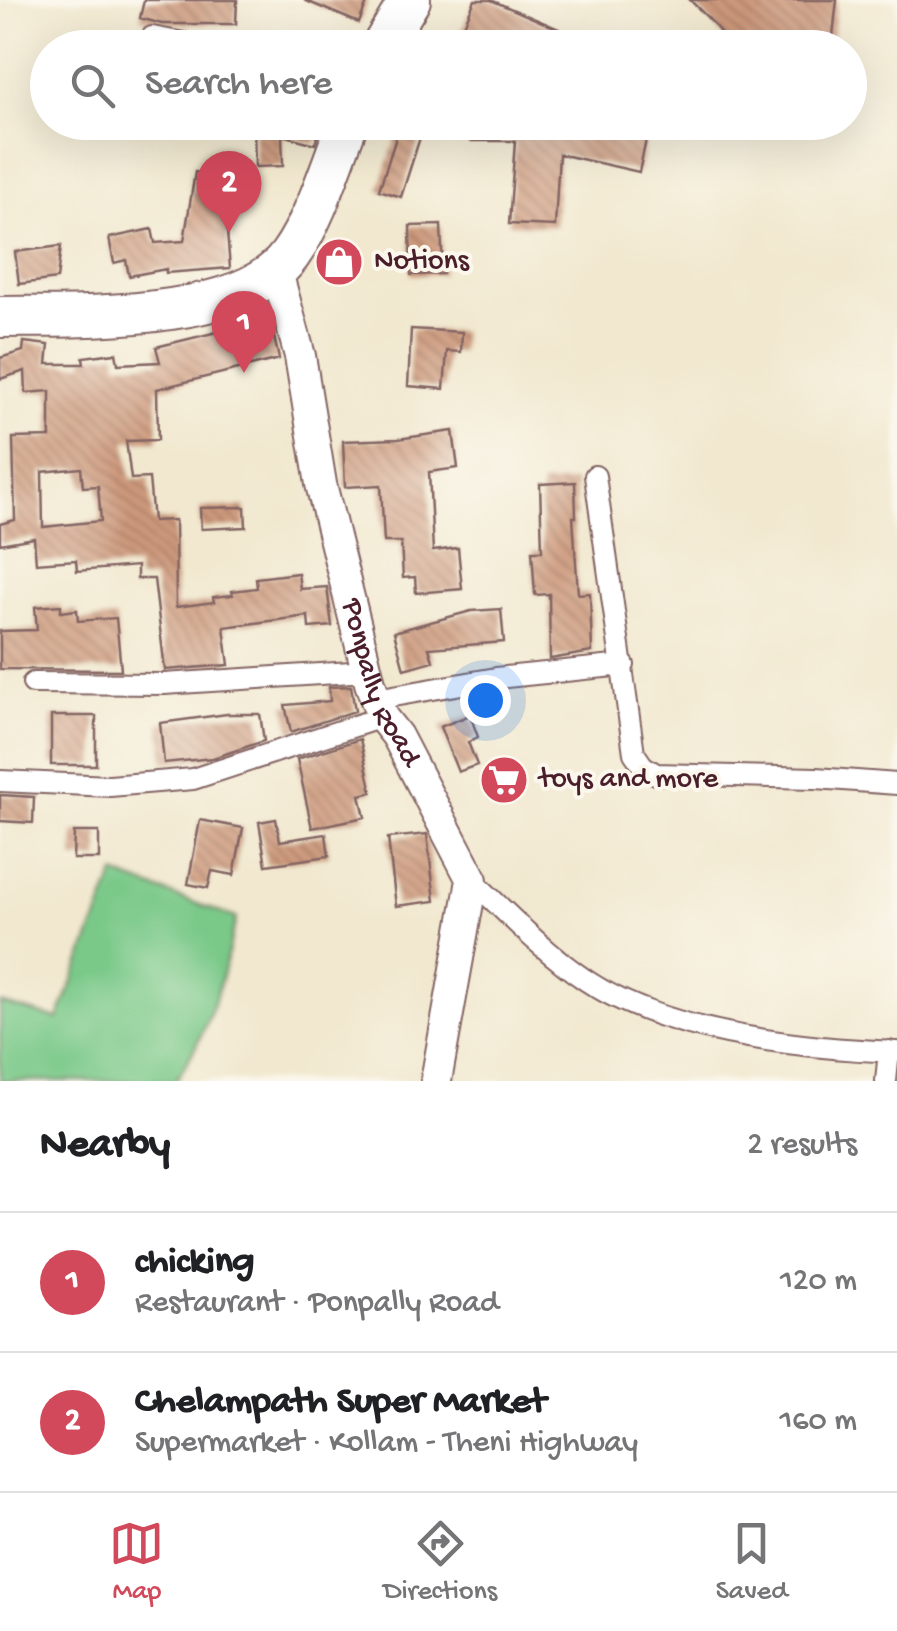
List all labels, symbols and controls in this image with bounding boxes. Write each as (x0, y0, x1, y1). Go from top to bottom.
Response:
search box (30, 30, 867, 140)
icon: search (65, 58, 120, 113)
text: Search here (145, 63, 332, 107)
pin: 2 (196, 150, 262, 233)
shop icon: Notions (313, 236, 365, 288)
place label: Notions (374, 245, 470, 280)
pin: 1 (212, 290, 276, 373)
street label: Ponpally Road (332, 594, 429, 775)
your location (460, 675, 511, 726)
supermarket icon: toys and more (478, 754, 530, 806)
place label: toys and more (537, 763, 719, 798)
text: Nearby (40, 1122, 170, 1171)
text: 2 results (747, 1127, 857, 1165)
text: chicking (135, 1241, 254, 1285)
text: 1 (66, 1263, 79, 1301)
text: 120 m (780, 1263, 857, 1301)
text: Restaurant · Ponpally Road (135, 1285, 499, 1323)
text: Chelampath Super Market (135, 1381, 546, 1425)
text: 2 (65, 1403, 80, 1441)
text: 160 m (779, 1403, 857, 1441)
text: Supermarket · Kollam - Theni Highway (135, 1425, 638, 1463)
tab: Map (109, 1516, 164, 1609)
tab: Directions (383, 1516, 497, 1609)
tab: Saved (716, 1516, 788, 1609)

